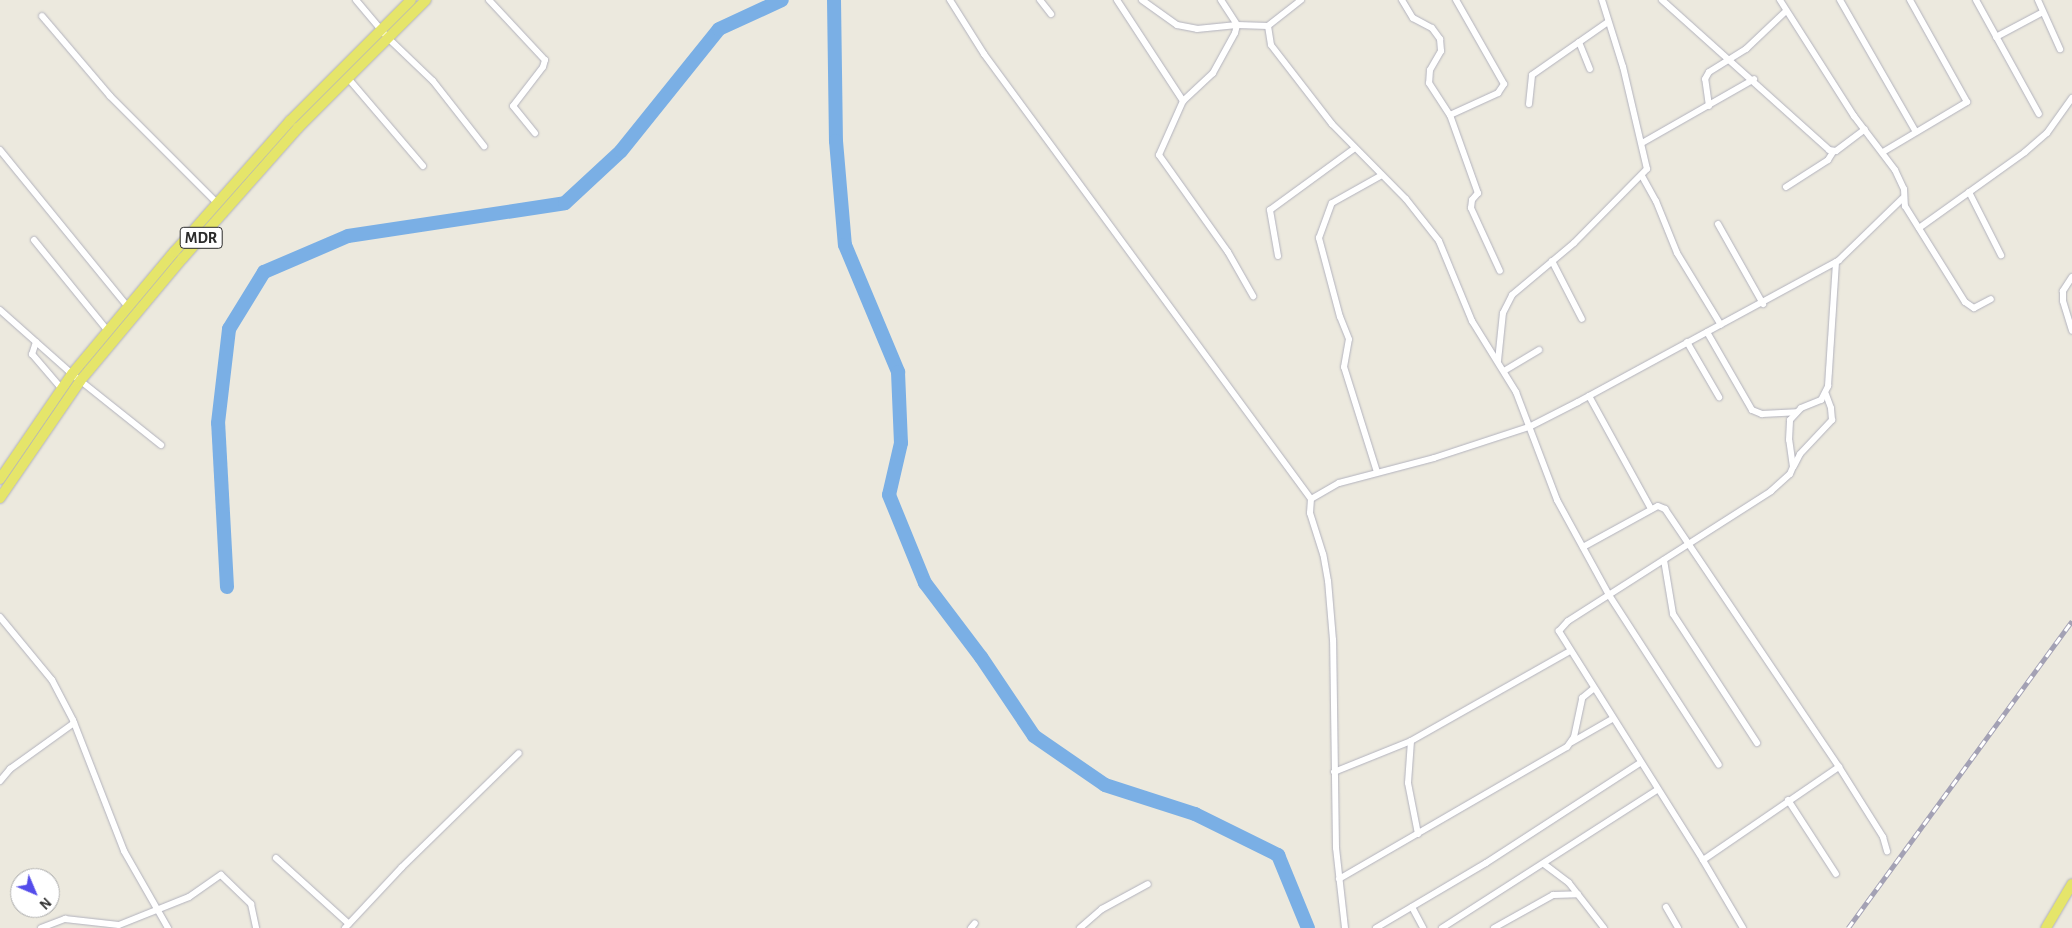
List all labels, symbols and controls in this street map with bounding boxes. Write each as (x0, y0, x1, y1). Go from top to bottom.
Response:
road number: MDR (178, 224, 224, 252)
north arrow (10, 868, 60, 918)
text: N (37, 895, 53, 911)

